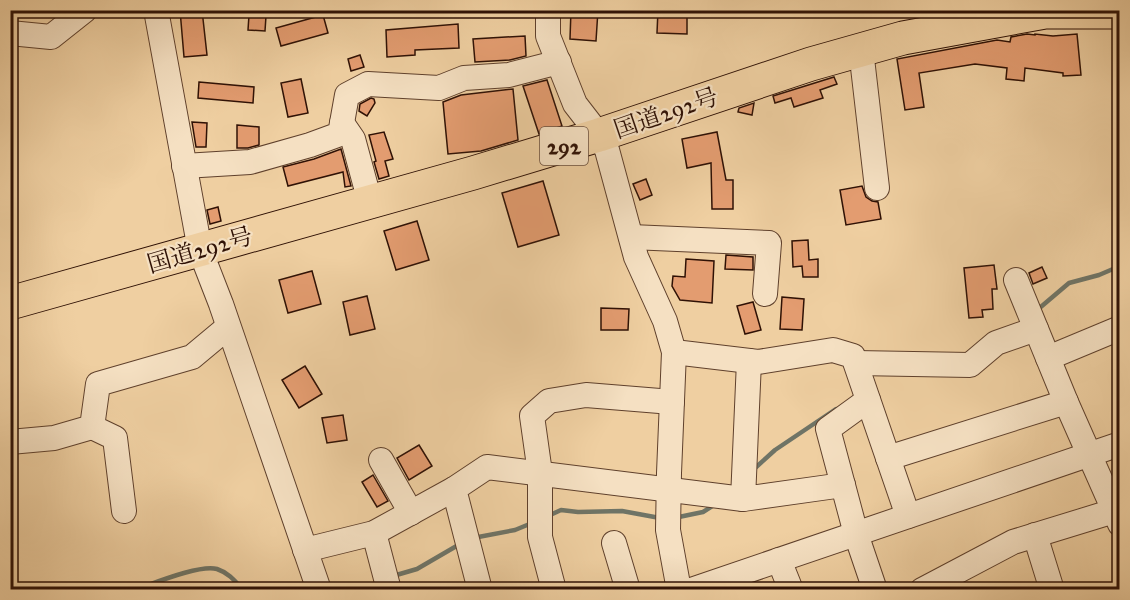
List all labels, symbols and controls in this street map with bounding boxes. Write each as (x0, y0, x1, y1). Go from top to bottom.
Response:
street label: 国道292号 (610, 81, 722, 145)
road number: 292 (540, 127, 588, 165)
street label: 国道292号 (144, 221, 256, 279)

